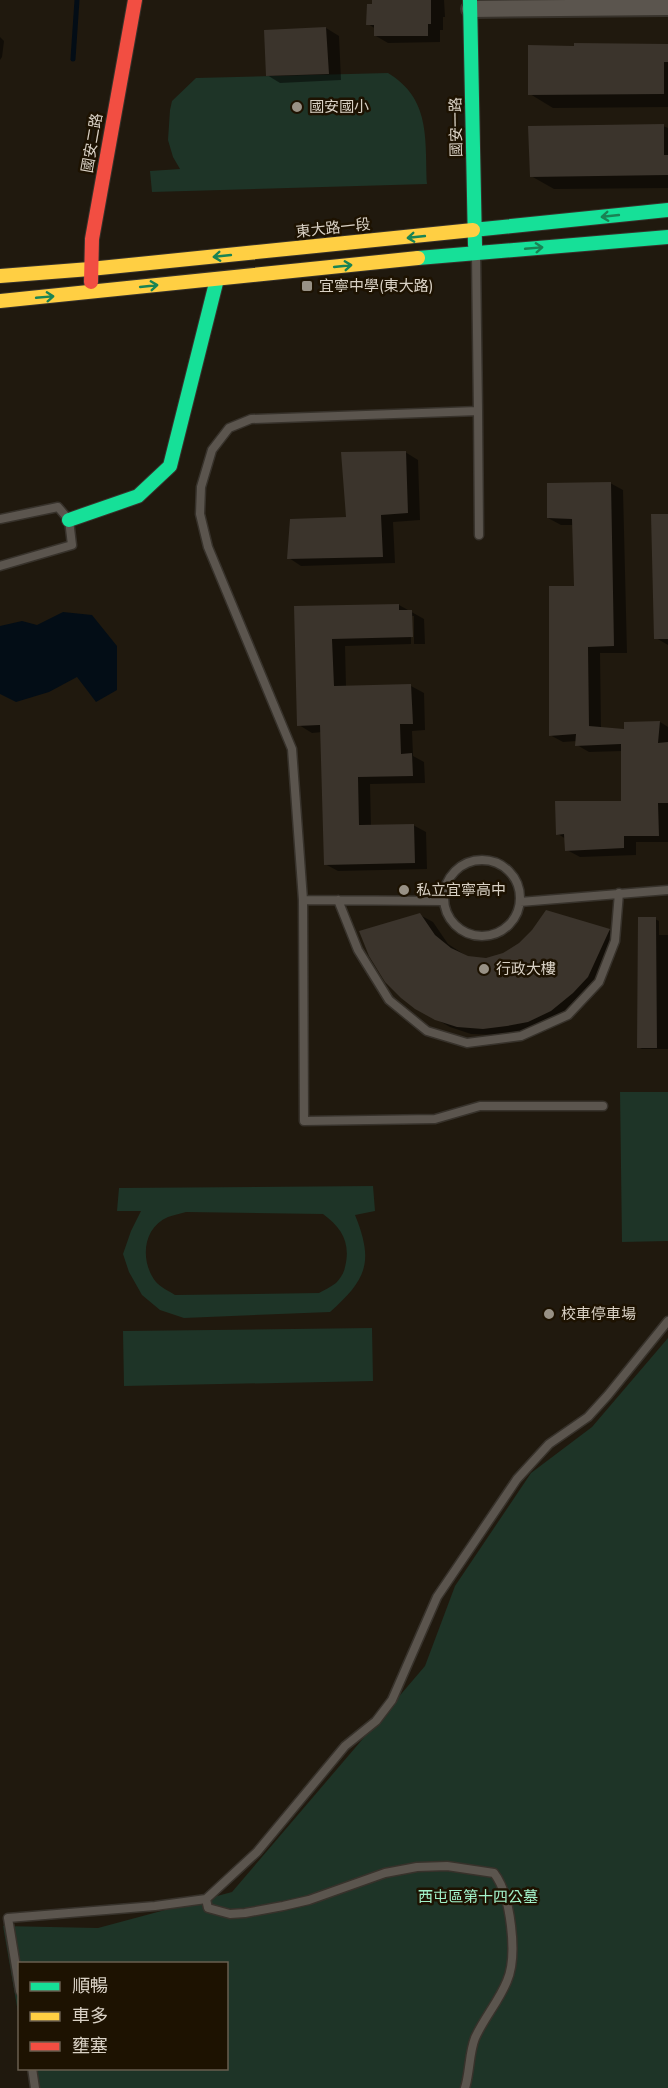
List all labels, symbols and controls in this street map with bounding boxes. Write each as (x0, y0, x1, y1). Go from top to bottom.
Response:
place label: 國安國小 (309, 97, 369, 117)
street label: 國安一路 (445, 97, 467, 157)
marker: 國安國小 (290, 100, 304, 114)
street label: 國安二路 (77, 112, 107, 174)
one-way arrow (600, 211, 620, 222)
street label: 東大路一段 (295, 214, 371, 242)
one-way arrow (407, 231, 426, 242)
one-way arrow (524, 242, 544, 253)
one-way arrow (212, 251, 232, 262)
one-way arrow (332, 260, 352, 271)
place label: 宜寧中學(東大路) (319, 276, 434, 296)
marker: 宜寧中學(東大路) (300, 279, 314, 293)
one-way arrow (138, 280, 158, 291)
one-way arrow (35, 291, 55, 302)
place label: 私立宜寧高中 (416, 880, 506, 900)
marker: 私立宜寧高中 (397, 883, 411, 897)
place label: 行政大樓 (496, 959, 556, 979)
marker: 行政大樓 (477, 962, 491, 976)
place label: 校車停車場 (561, 1304, 636, 1324)
marker: 校車停車場 (542, 1307, 556, 1321)
park label: 西屯區第十四公墓 (418, 1887, 538, 1907)
legend (18, 1962, 228, 2070)
text: 順暢 (72, 1974, 108, 1998)
text: 車多 (72, 2004, 108, 2028)
text: 壅塞 (72, 2034, 108, 2058)

